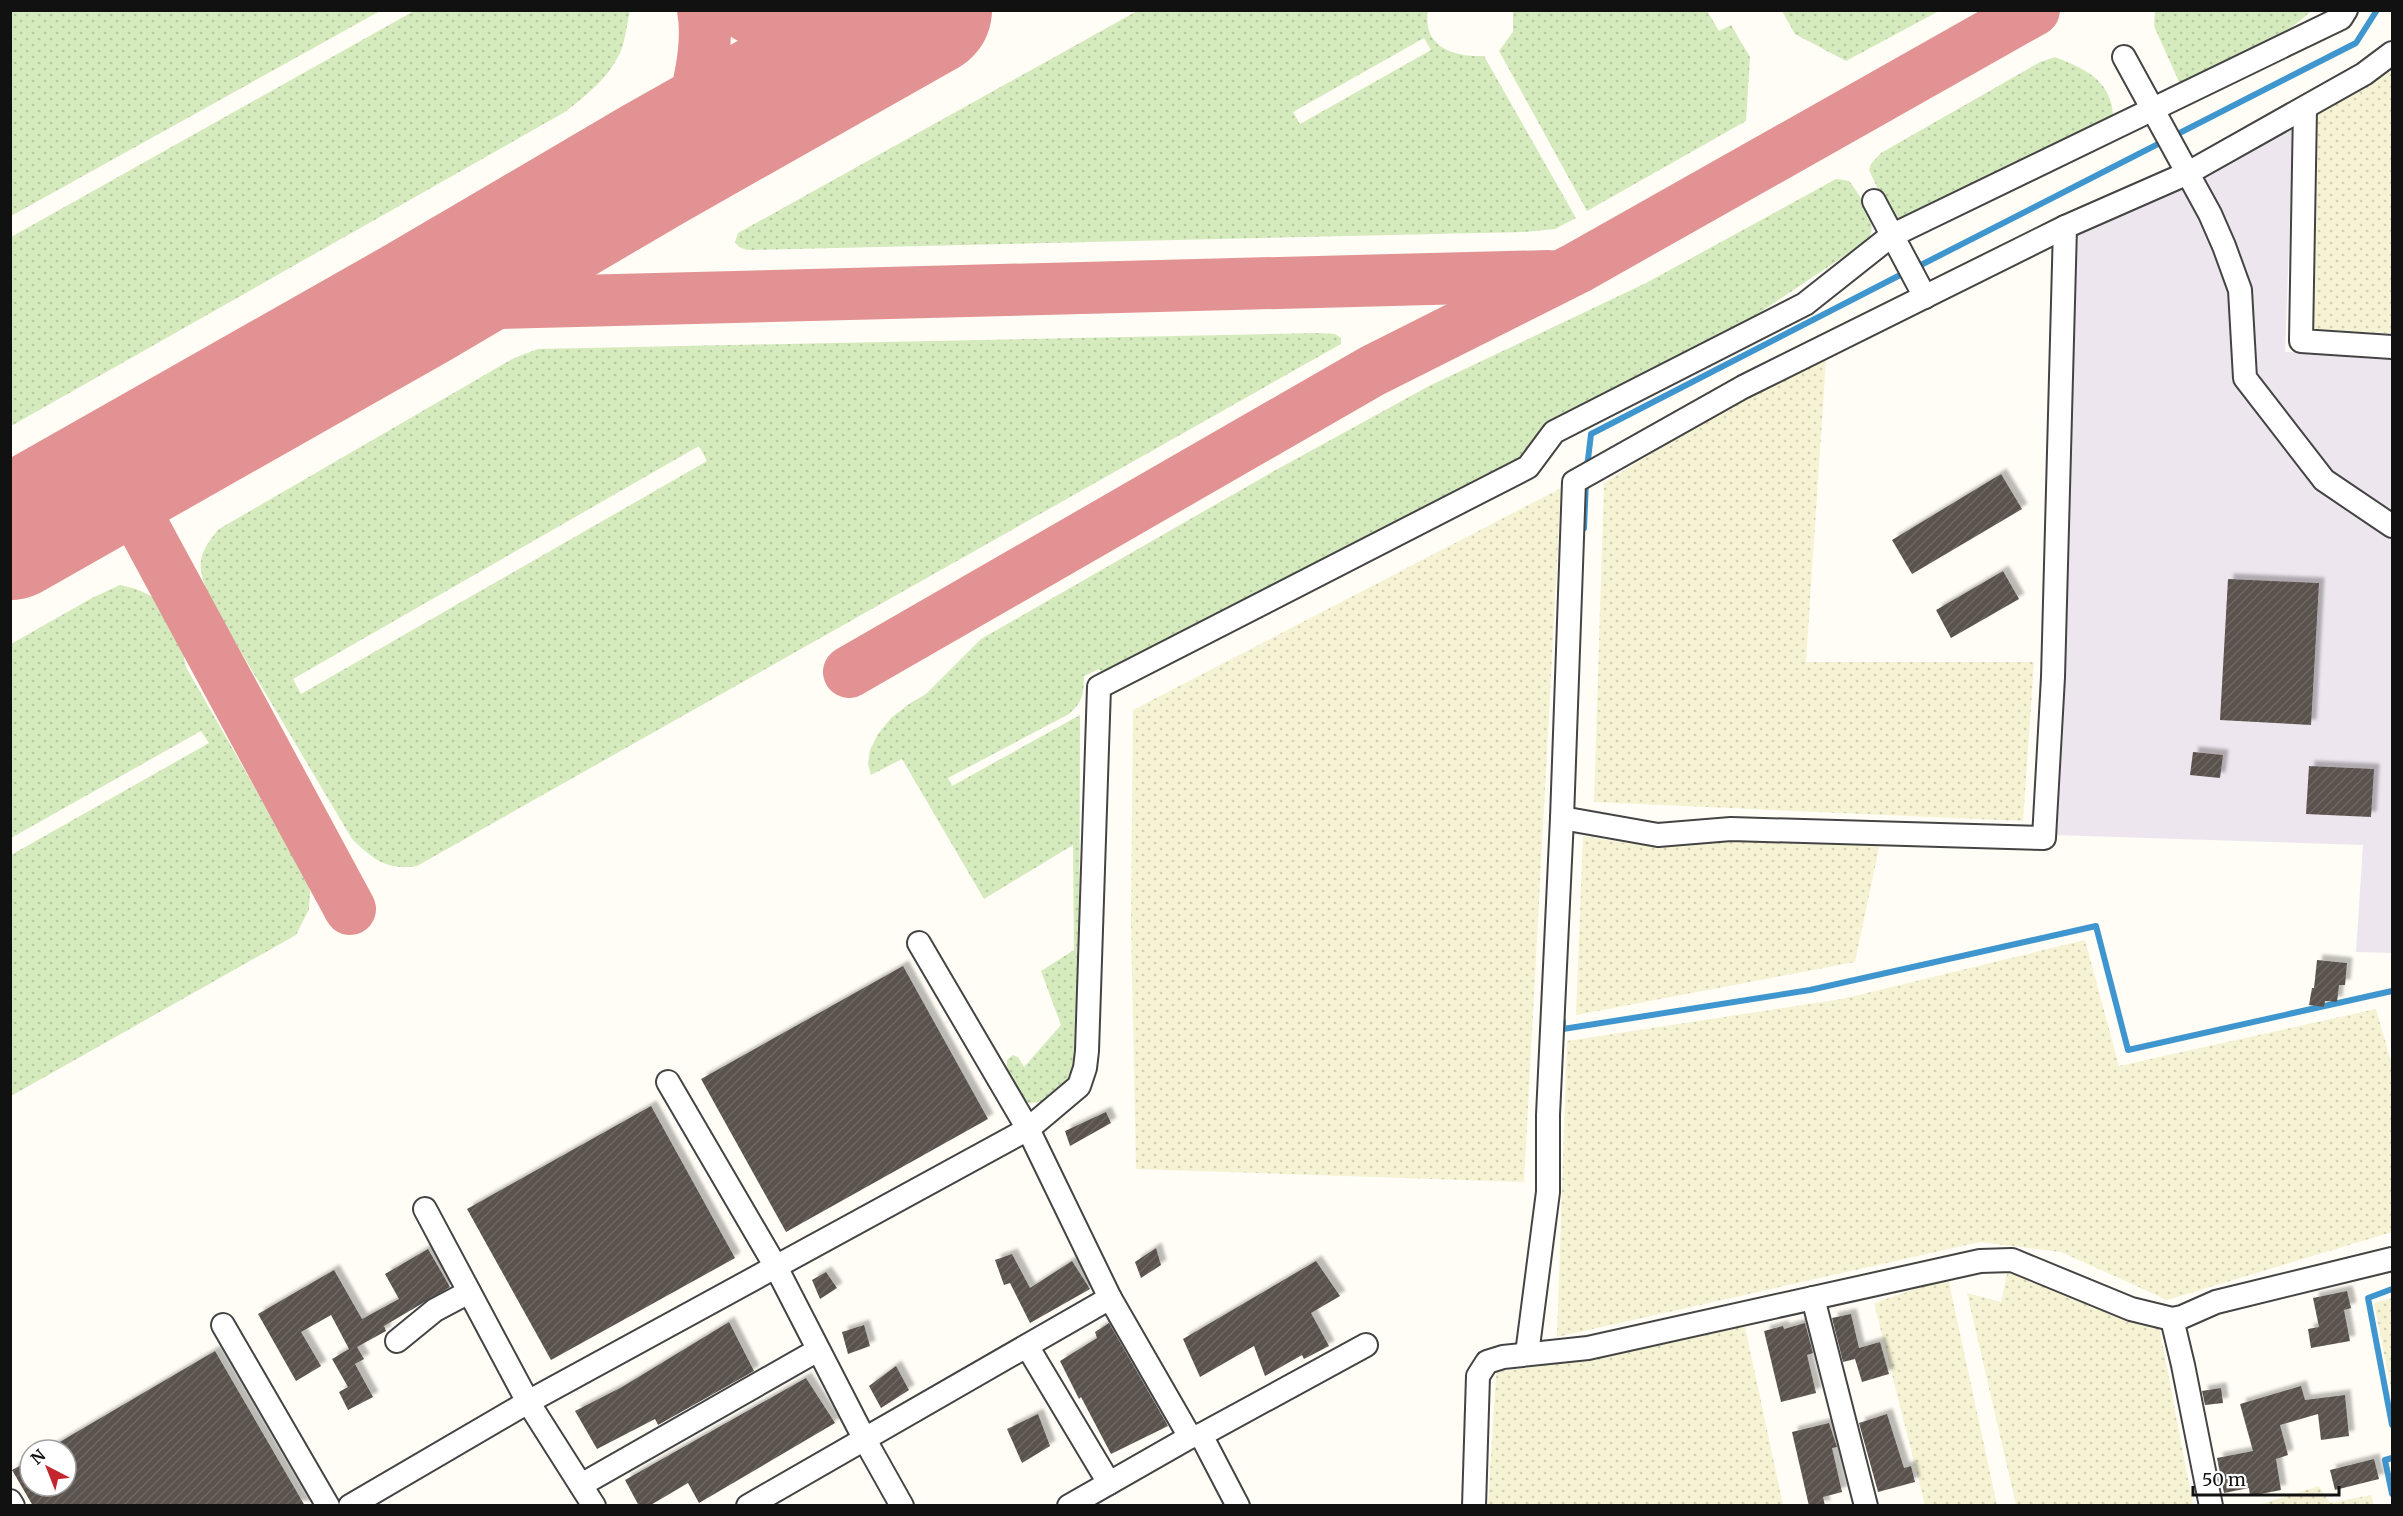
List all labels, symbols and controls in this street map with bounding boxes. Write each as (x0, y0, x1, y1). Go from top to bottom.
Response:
north arrow (18, 1438, 78, 1498)
text: N (27, 1445, 50, 1469)
scale bar (2193, 1459, 2338, 1497)
text: 50 m (2202, 1468, 2246, 1491)

